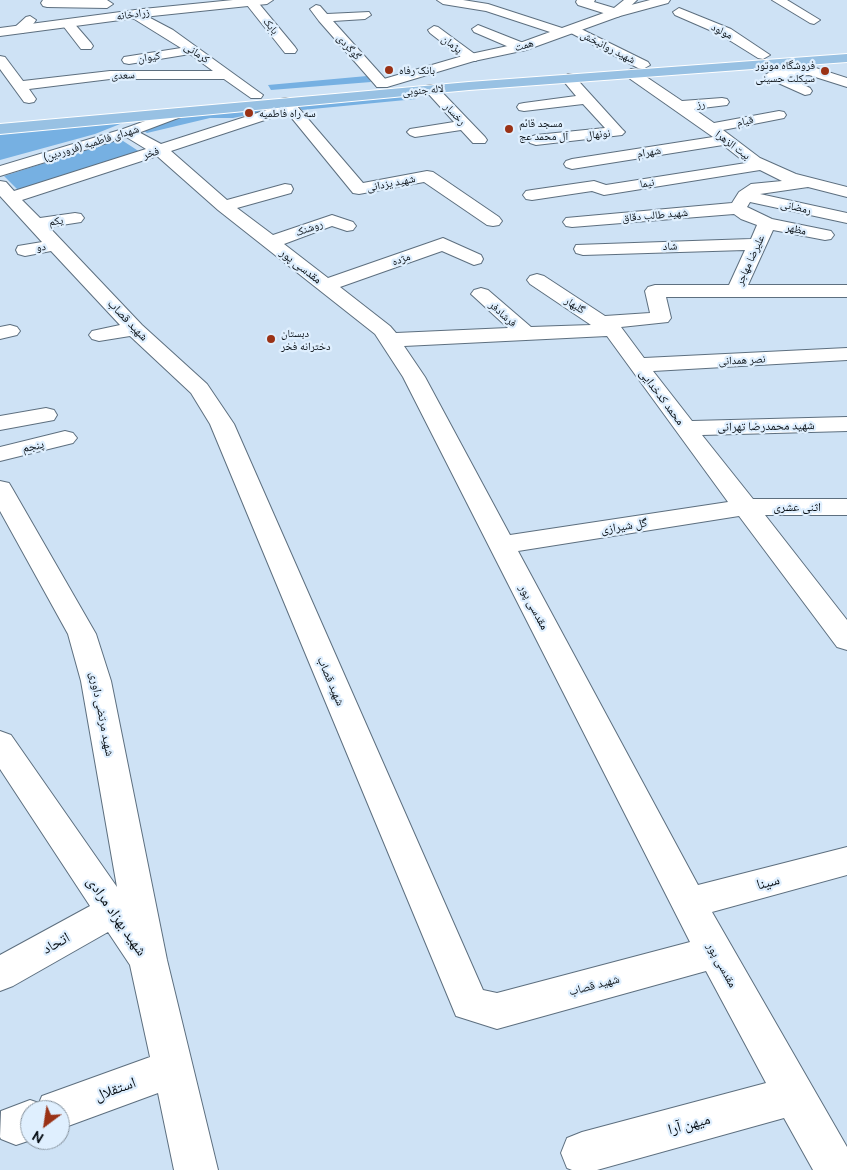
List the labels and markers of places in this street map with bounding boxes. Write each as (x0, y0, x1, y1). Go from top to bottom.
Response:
place label: فروشگاه موتور سیکلت حسینی (755, 58, 815, 84)
place label: بانک رفاه (399, 63, 435, 77)
marker: بانک رفاه (383, 64, 395, 76)
marker: فروشگاه موتور سیکلت حسینی (819, 65, 831, 77)
place label: سه راه فاطمیه (259, 106, 316, 120)
marker: سه راه فاطمیه (243, 107, 255, 119)
place label: مسجد قائم آل محمد عج (519, 116, 568, 142)
marker: مسجد قائم آل محمد عج (503, 123, 515, 135)
place label: دبستان دخترانه فخر (281, 326, 330, 352)
marker: دبستان دخترانه فخر (265, 333, 277, 345)

